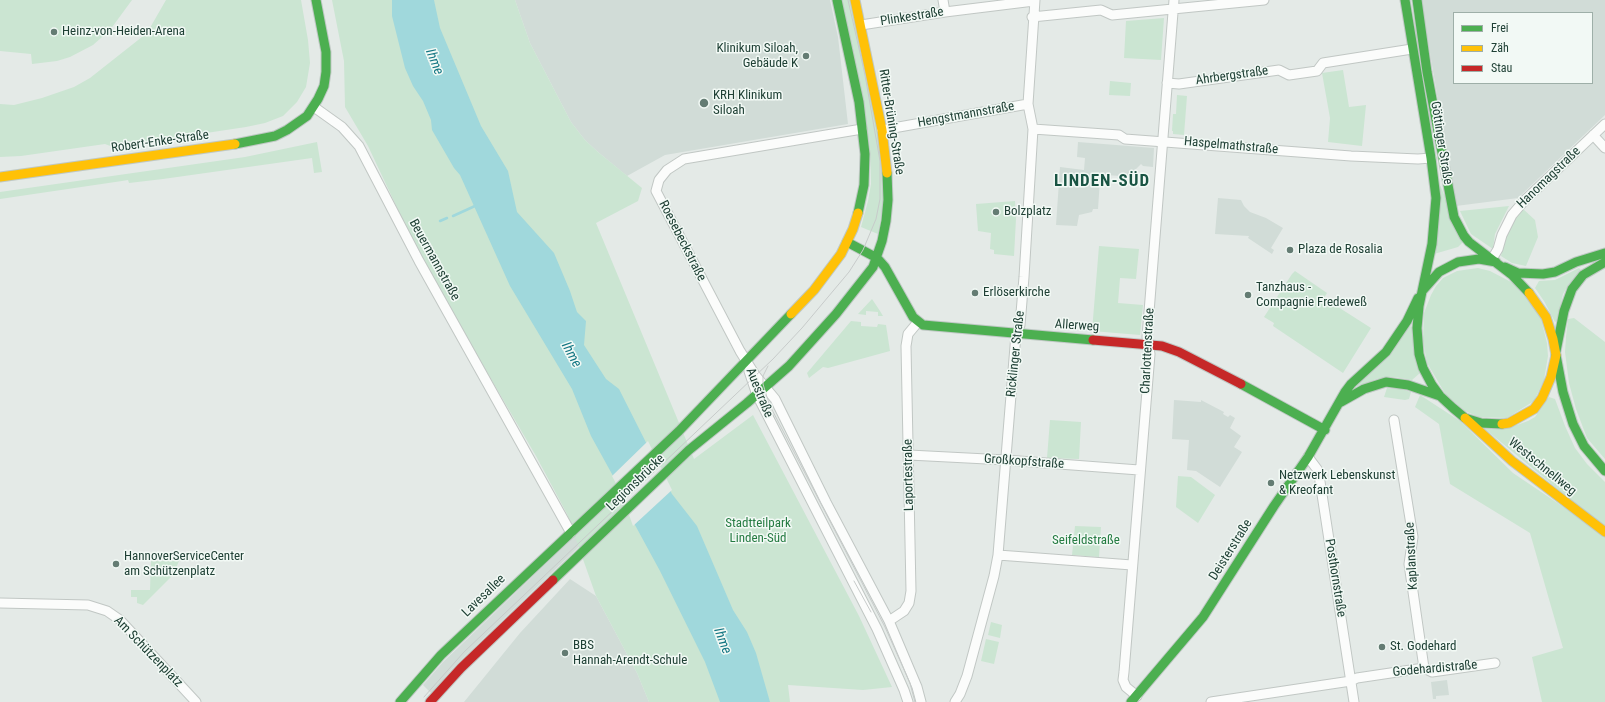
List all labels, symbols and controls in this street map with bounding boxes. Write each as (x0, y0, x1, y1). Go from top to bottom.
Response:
street label: Plinkestraße (879, 4, 945, 30)
legend (1453, 12, 1593, 84)
text: Frei (1491, 21, 1509, 35)
place label: Heinz-von-Heiden-Arena (62, 24, 185, 40)
marker: Heinz-von-Heiden-Arena (49, 27, 59, 37)
place label: Klinikum Siloah, Gebäude K (716, 41, 798, 72)
text: Zäh (1491, 41, 1509, 55)
water label: Ihme (421, 47, 447, 77)
marker: Klinikum Siloah, Gebäude K (801, 51, 811, 61)
text: Stau (1491, 61, 1512, 75)
street label: Ahrbergstraße (1195, 63, 1269, 89)
street label: Ritter-Brüning-Straße (875, 68, 907, 176)
place label: KRH Klinikum Siloah (713, 88, 782, 119)
marker: KRH Klinikum Siloah (698, 97, 710, 109)
street label: Hengstmannstraße (916, 99, 1016, 131)
street label: Göttinger Straße (1427, 100, 1455, 186)
street label: Robert-Enke-Straße (110, 127, 210, 157)
street label: Haspelmathstraße (1183, 134, 1279, 158)
street label: Hanomagstraße (1514, 144, 1584, 212)
district label: LINDEN-SÜD (1054, 172, 1150, 192)
street label: Roesebeckstraße (655, 198, 709, 284)
place label: Bolzplatz (1004, 204, 1051, 220)
marker: Bolzplatz (991, 207, 1001, 217)
street label: Beuermannstraße (405, 217, 463, 303)
place label: Plaza de Rosalia (1298, 242, 1383, 258)
marker: Plaza de Rosalia (1285, 245, 1295, 255)
place label: Tanzhaus - Compagnie Fredeweß (1256, 280, 1367, 311)
place label: Erlöserkirche (983, 285, 1050, 301)
marker: Erlöserkirche (970, 288, 980, 298)
marker: Tanzhaus - Compagnie Fredeweß (1243, 290, 1253, 300)
street label: Charlottenstraße (1138, 308, 1158, 394)
street label: Ricklinger Straße (1004, 310, 1028, 398)
street label: Allerweg (1054, 317, 1100, 335)
water label: Ihme (557, 339, 585, 371)
street label: Auestraße (742, 366, 776, 420)
street label: Westschnellweg (1505, 435, 1579, 499)
street label: Laportestraße (901, 439, 917, 511)
street label: Legionsbrücke (604, 451, 668, 515)
street label: Großkopfstraße (983, 451, 1065, 473)
place label: Netzwerk Lebenskunst & Kreofant (1279, 468, 1395, 499)
marker: Netzwerk Lebenskunst & Kreofant (1266, 478, 1276, 488)
park label: Stadtteilpark Linden-Süd (725, 516, 791, 547)
street label: Deisterstraße (1206, 517, 1256, 583)
street label: Kaplanstraße (1402, 522, 1422, 590)
park label: Seifeldstraße (1052, 533, 1120, 549)
street label: Posthornstraße (1321, 538, 1349, 618)
place label: HannoverServiceCenter am Schützenplatz (124, 549, 244, 580)
marker: HannoverServiceCenter am Schützenplatz (111, 559, 121, 569)
street label: Lavesallee (459, 572, 509, 620)
street label: Am Schützenplatz (110, 613, 186, 691)
water label: Ihme (709, 626, 735, 656)
place label: BBS Hannah-Arendt-Schule (573, 638, 687, 669)
place label: St. Godehard (1390, 639, 1457, 655)
marker: St. Godehard (1377, 642, 1387, 652)
marker: BBS Hannah-Arendt-Schule (560, 648, 570, 658)
street label: Godehardistraße (1392, 658, 1478, 680)

